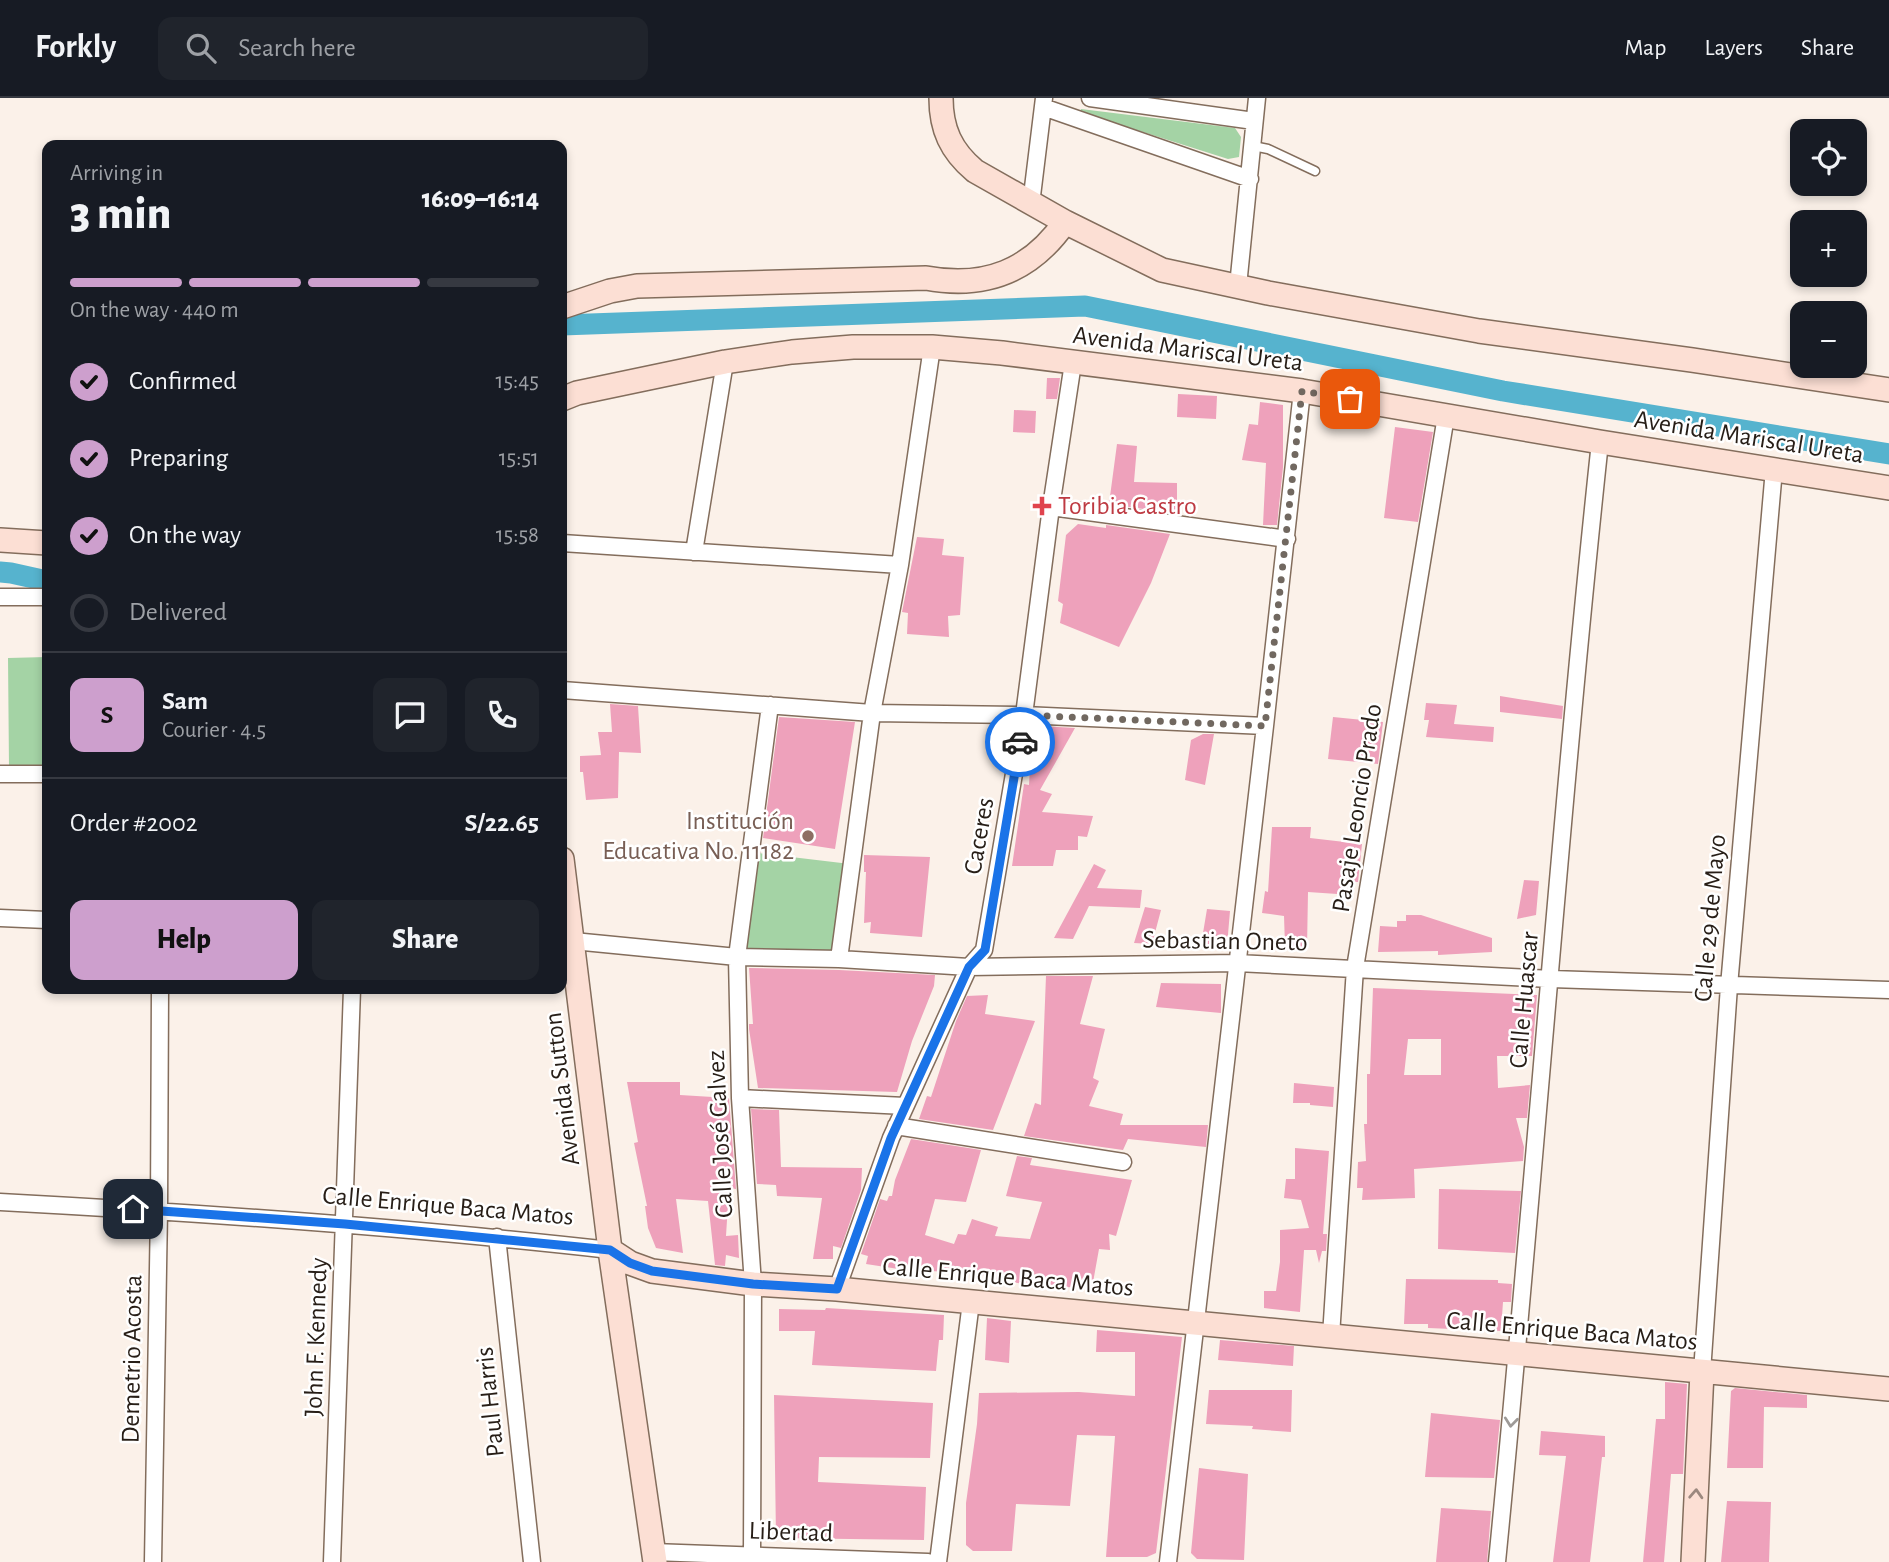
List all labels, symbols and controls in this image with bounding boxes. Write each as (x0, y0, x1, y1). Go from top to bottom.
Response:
search box (158, 17, 648, 80)
icon: search (182, 29, 220, 67)
text: Forkly (35, 31, 116, 64)
text: Search here (238, 35, 356, 61)
text: Map (1624, 36, 1666, 60)
text: Layers (1704, 36, 1763, 60)
text: Share (1801, 36, 1854, 60)
map controls (1790, 119, 1867, 378)
button: locate (1790, 119, 1867, 196)
text: Arriving in (70, 162, 163, 185)
text: 16:09–16:14 (422, 186, 539, 212)
text: 3 min (70, 191, 171, 237)
button: + (1790, 210, 1867, 287)
text: On the way · 440 m (70, 299, 239, 322)
button: − (1790, 301, 1867, 378)
street label: Avenida Mariscal Ureta (1071, 322, 1305, 376)
icon: check (70, 363, 108, 401)
text: Confirmed (129, 368, 237, 394)
pin (1320, 369, 1380, 429)
text: 15:45 (496, 370, 539, 393)
icon: bag (1331, 380, 1369, 418)
street label: Avenida Mariscal Ureta (1632, 406, 1866, 468)
icon: check (70, 440, 108, 478)
text: Preparing (129, 445, 228, 471)
text: 15:51 (499, 447, 539, 470)
place label: Toribia Castro (1058, 493, 1197, 519)
marker: Toribia Castro (1032, 496, 1052, 516)
icon: check (70, 517, 108, 555)
text: On the way (129, 522, 241, 548)
text: 15:58 (496, 524, 539, 547)
text: Delivered (129, 599, 227, 625)
button: chat (373, 678, 447, 752)
button: phone (465, 678, 539, 752)
text: Sam (162, 688, 208, 714)
text: S (101, 702, 113, 728)
street label: Pasaje Leoncio Prado (1328, 702, 1386, 914)
courier (985, 707, 1055, 777)
text: Courier · 4.5 (162, 719, 266, 742)
icon: car (1001, 723, 1039, 761)
street label: Caceres (959, 796, 999, 876)
place label: Institución Educativa No. 11182 (602, 808, 794, 864)
text: Order #2002 (70, 810, 198, 836)
text: S/22.65 (464, 810, 539, 836)
marker: Institución Educativa No. 11182 (800, 828, 816, 844)
street label: Calle 29 de Mayo (1690, 833, 1730, 1003)
button: Help (70, 900, 298, 980)
button: Share (312, 900, 539, 980)
street label: Sebastian Oneto (1142, 927, 1308, 955)
street label: Calle Huascar (1505, 930, 1543, 1069)
street label: Avenida Sutton (540, 1011, 584, 1167)
street label: Calle José Galvez (703, 1049, 737, 1219)
pin (103, 1179, 163, 1239)
street label: Calle Enrique Baca Matos (321, 1182, 575, 1230)
icon: home (114, 1190, 152, 1228)
street label: Calle Enrique Baca Matos (881, 1253, 1135, 1301)
street label: John F. Kennedy (300, 1257, 332, 1417)
street label: Demetrio Acosta (118, 1274, 146, 1444)
street label: Calle Enrique Baca Matos (1445, 1307, 1699, 1355)
street label: Paul Harris (471, 1346, 509, 1458)
one-way arrow (1503, 1417, 1518, 1428)
one-way arrow (1689, 1488, 1704, 1499)
street label: Libertad (748, 1518, 834, 1546)

